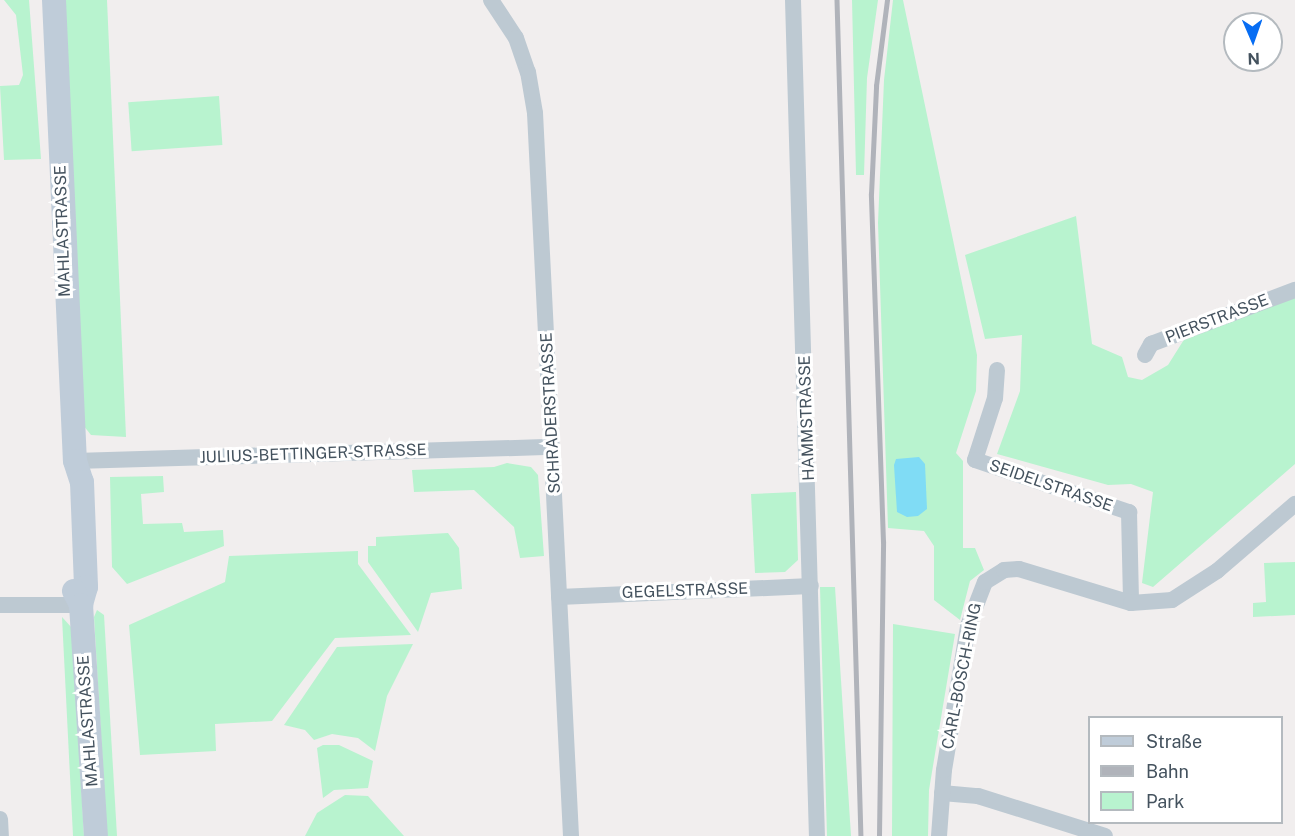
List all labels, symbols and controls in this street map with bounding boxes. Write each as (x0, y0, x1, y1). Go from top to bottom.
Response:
north arrow (1223, 12, 1283, 72)
text: N (1247, 49, 1260, 68)
street label: MAHLASTRASSE (51, 165, 75, 297)
street label: PIERSTRASSE (1163, 291, 1271, 347)
street label: SCHRADERSTRASSE (537, 332, 565, 494)
street label: HAMMSTRASSE (795, 355, 819, 481)
street label: JULIUS-BETTINGER-STRASSE (199, 440, 427, 468)
street label: SEIDELSTRASSE (987, 456, 1115, 516)
street label: GEGELSTRASSE (622, 579, 748, 603)
street label: CARL-BOSCH-RING (938, 601, 986, 751)
street label: MAHLASTRASSE (74, 655, 102, 787)
legend (1088, 716, 1283, 824)
text: Straße (1146, 731, 1202, 752)
text: Bahn (1146, 761, 1189, 782)
text: Park (1146, 791, 1184, 812)

